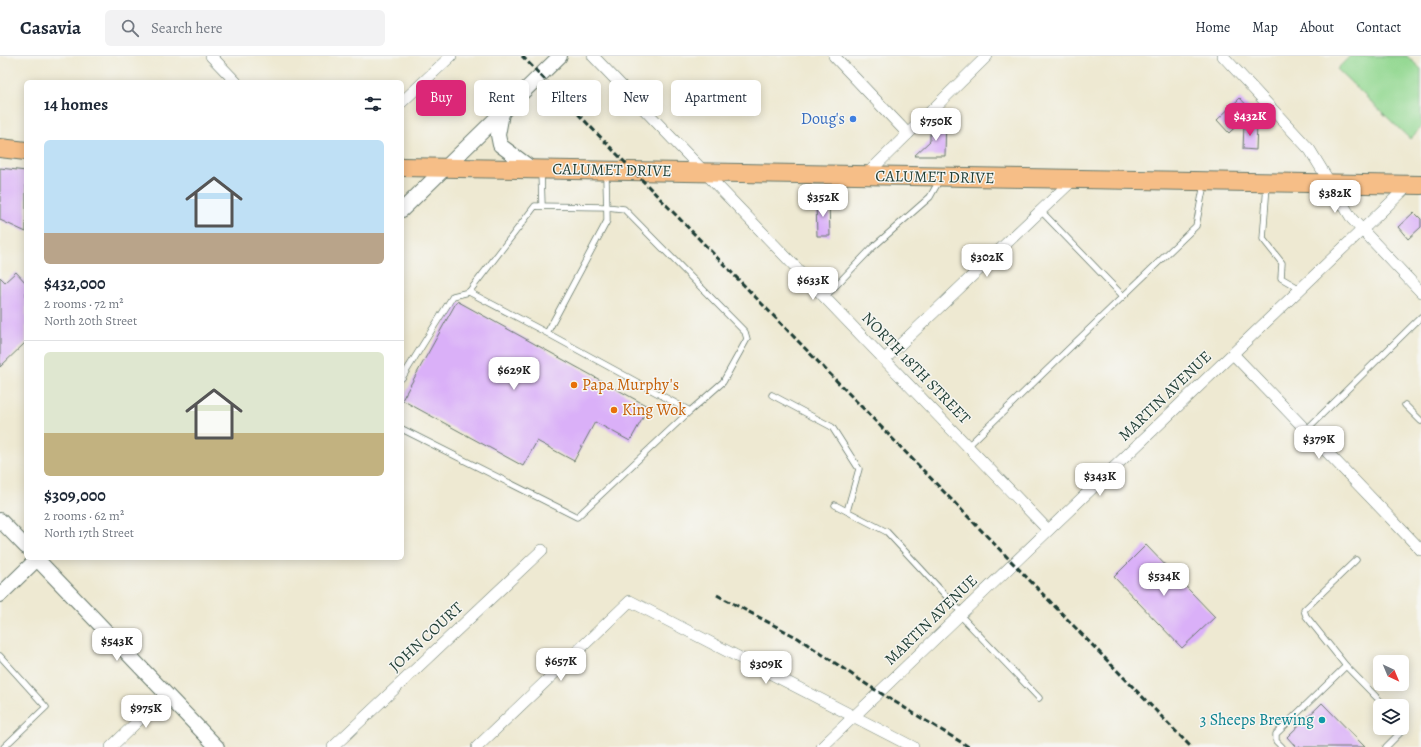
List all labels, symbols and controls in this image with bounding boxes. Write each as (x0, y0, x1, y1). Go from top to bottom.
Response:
search box (105, 10, 385, 46)
text: Casavia (20, 15, 81, 41)
icon: search (119, 17, 141, 39)
text: Search here (151, 18, 222, 38)
text: Home (1195, 18, 1230, 37)
text: Map (1252, 18, 1278, 37)
text: About (1300, 18, 1334, 37)
text: Contact (1356, 18, 1401, 37)
chip: Buy (416, 80, 466, 116)
chip: Rent (474, 80, 529, 116)
chip: Filters (537, 80, 601, 116)
chip: New (609, 80, 663, 116)
chip: Apartment (671, 80, 761, 116)
text: 14 homes (44, 93, 108, 116)
icon: filters (362, 93, 384, 115)
pin: $432K (1222, 103, 1278, 137)
text: $432K (1234, 107, 1266, 124)
place label: Doug's (801, 108, 845, 130)
pin: $750K (908, 108, 964, 142)
text: $750K (920, 112, 952, 129)
marker: Doug's (848, 114, 858, 124)
street label: CALUMET DRIVE (552, 158, 672, 182)
street label: CALUMET DRIVE (875, 165, 995, 189)
icon: home (178, 166, 250, 238)
pin: $382K (1307, 180, 1363, 214)
pin: $352K (795, 184, 851, 218)
text: $382K (1319, 184, 1351, 201)
text: $352K (807, 188, 839, 205)
pin: $302K (959, 244, 1015, 278)
text: $302K (970, 248, 1004, 265)
pin: $633K (785, 267, 841, 301)
text: $633K (797, 271, 829, 288)
text: $432,000 (44, 272, 106, 295)
text: 2 rooms · 72 m² (44, 295, 124, 312)
street label: NORTH 18TH STREET (857, 307, 976, 429)
text: North 20th Street (44, 312, 137, 329)
street label: MARTIN AVENUE (1114, 346, 1216, 446)
pin: $629K (486, 357, 542, 391)
text: $629K (498, 361, 530, 378)
place label: Papa Murphy's (582, 374, 679, 396)
icon: home (178, 378, 250, 450)
marker: Papa Murphy's (569, 380, 579, 390)
place label: King Wok (622, 399, 686, 421)
marker: King Wok (609, 405, 619, 415)
pin: $379K (1291, 426, 1347, 460)
text: $379K (1303, 430, 1335, 447)
pin: $343K (1072, 463, 1128, 497)
text: $343K (1084, 467, 1116, 484)
text: $309,000 (44, 484, 106, 507)
text: 2 rooms · 62 m² (44, 507, 124, 524)
text: North 17th Street (44, 524, 134, 541)
pin: $534K (1136, 563, 1192, 597)
text: $534K (1148, 567, 1180, 584)
street label: MARTIN AVENUE (880, 570, 982, 670)
street label: JOHN COURT (384, 597, 468, 677)
pin: $543K (89, 628, 145, 662)
text: $543K (101, 632, 133, 649)
pin: $657K (533, 648, 589, 682)
pin: $309K (738, 651, 794, 685)
text: $657K (545, 652, 577, 669)
text: $309K (750, 655, 782, 672)
north arrow (1373, 655, 1409, 691)
map controls (1373, 655, 1409, 735)
pin: $975K (118, 695, 174, 729)
text: $975K (130, 699, 162, 716)
button: layers (1373, 699, 1409, 735)
place label: 3 Sheeps Brewing (1200, 709, 1314, 731)
marker: 3 Sheeps Brewing (1317, 715, 1327, 725)

